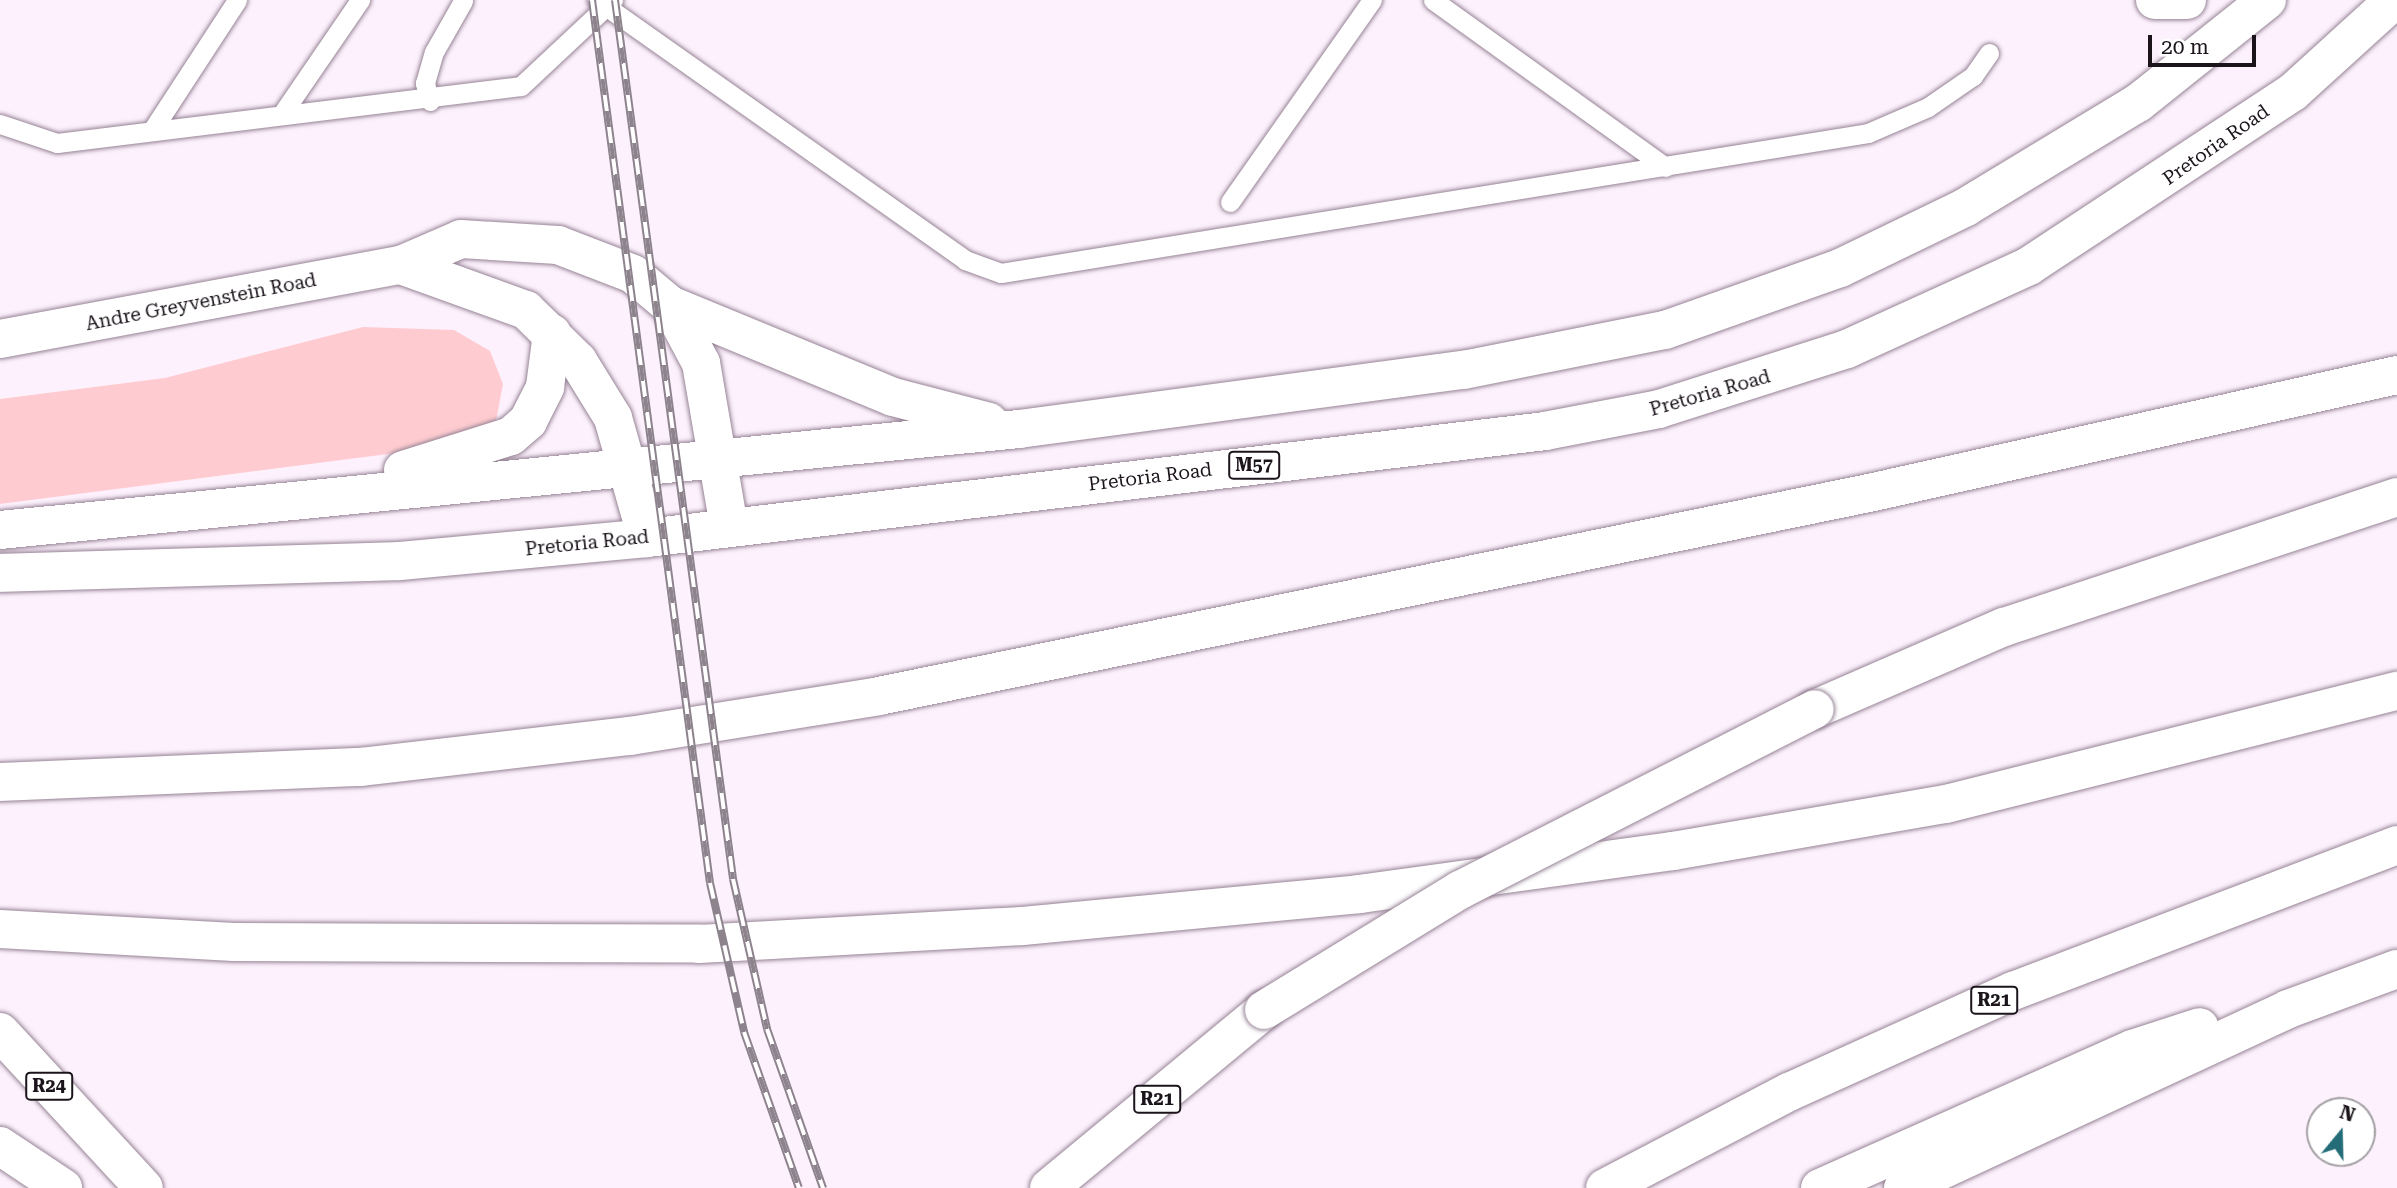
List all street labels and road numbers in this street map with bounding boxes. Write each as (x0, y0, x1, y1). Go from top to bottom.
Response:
street label: Pretoria Road (2158, 100, 2274, 190)
street label: Andre Greyvenstein Road (84, 268, 318, 336)
street label: Pretoria Road (1647, 365, 1773, 421)
road number: M57 (1228, 450, 1280, 480)
street label: Pretoria Road (1087, 458, 1213, 496)
street label: Pretoria Road (524, 525, 650, 561)
road number: R21 (1969, 986, 2018, 1015)
road number: R24 (24, 1072, 74, 1100)
road number: R21 (1132, 1084, 1182, 1114)

